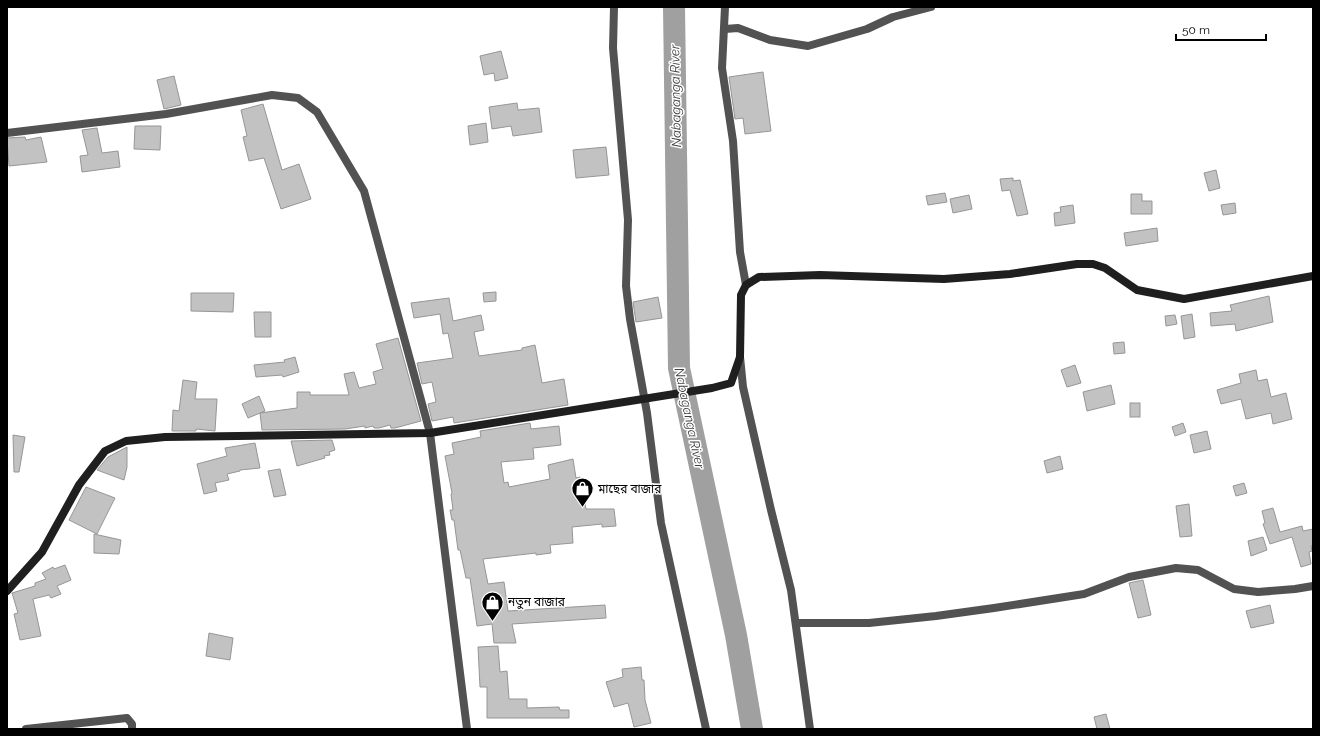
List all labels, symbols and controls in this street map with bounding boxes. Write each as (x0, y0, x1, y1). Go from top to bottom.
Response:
scale bar (1176, 16, 1266, 42)
text: 50 m (1182, 23, 1210, 37)
water label: Nabaganga River (667, 44, 684, 147)
water label: Nabaganga River (671, 366, 708, 470)
shop icon: মাছের বাজার (569, 476, 595, 509)
place label: মাছের বাজার (597, 482, 662, 496)
shop icon: নতুন বাজার (479, 589, 505, 622)
place label: নতুন বাজার (507, 595, 566, 610)

